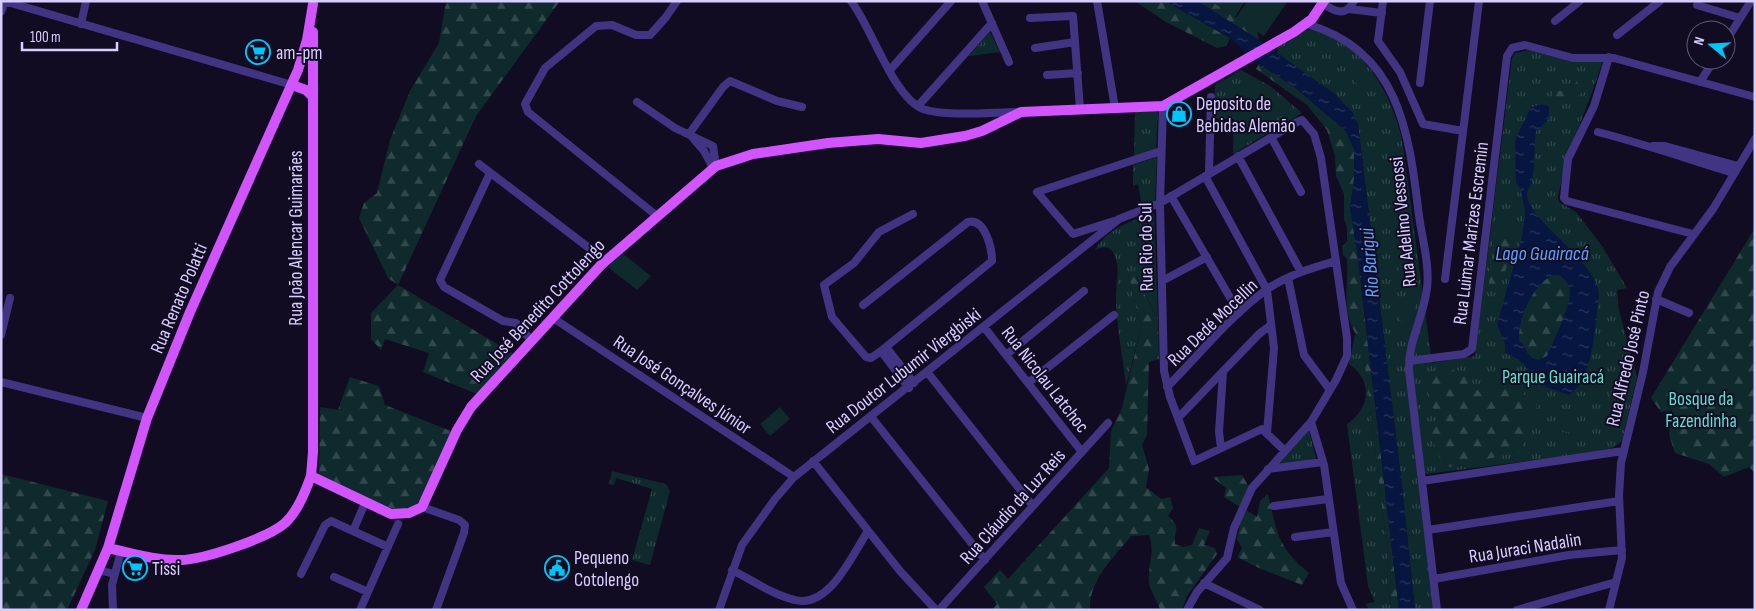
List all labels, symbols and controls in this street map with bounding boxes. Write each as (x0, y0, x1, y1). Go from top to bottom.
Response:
scale bar (22, 20, 118, 52)
north arrow (1686, 20, 1736, 70)
text: 100 m (30, 28, 61, 47)
text: N (1690, 35, 1708, 47)
supermarket icon: am-pm (245, 39, 271, 65)
place label: am-pm (276, 42, 323, 65)
place label: Deposito de Bebidas Alemão (1196, 93, 1296, 138)
shop icon: Deposito de Bebidas Alemão (1166, 101, 1192, 127)
street label: Rua Luimar Marizes Escremin (1449, 140, 1494, 326)
street label: Rua João Alencar Guimarães (285, 150, 308, 326)
street label: Rua Adelino Vessossi (1385, 156, 1422, 288)
street label: Rua Rio do Sul (1134, 202, 1159, 292)
water label: Rio Barigui (1355, 226, 1385, 299)
street label: Rua José Benedito Cottolengo (466, 235, 610, 387)
street label: Rua Renato Polatti (146, 240, 213, 357)
water label: Lago Guairacá (1495, 242, 1589, 266)
street label: Rua Dedé Mocellin (1163, 274, 1263, 372)
street label: Rua Alfredo José Pinto (1602, 288, 1655, 428)
street label: Rua Doutor Lubumir Viergbiski (822, 303, 986, 439)
street label: Rua Nicolau Latchoc (996, 322, 1094, 438)
street label: Rua José Gonçalves Júnior (609, 331, 756, 440)
park label: Parque Guairacá (1502, 366, 1604, 389)
park label: Bosque da Fazendinha (1665, 388, 1737, 433)
street label: Rua Cláudio da Luz Reis (955, 445, 1071, 569)
street label: Rua Juraci Nadalin (1467, 528, 1583, 569)
place label: Pequeno Cotolengo (574, 547, 639, 592)
supermarket icon: Tissi (122, 555, 148, 581)
public building icon: Pequeno Cotolengo (544, 555, 570, 581)
place label: Tissi (152, 558, 180, 581)

